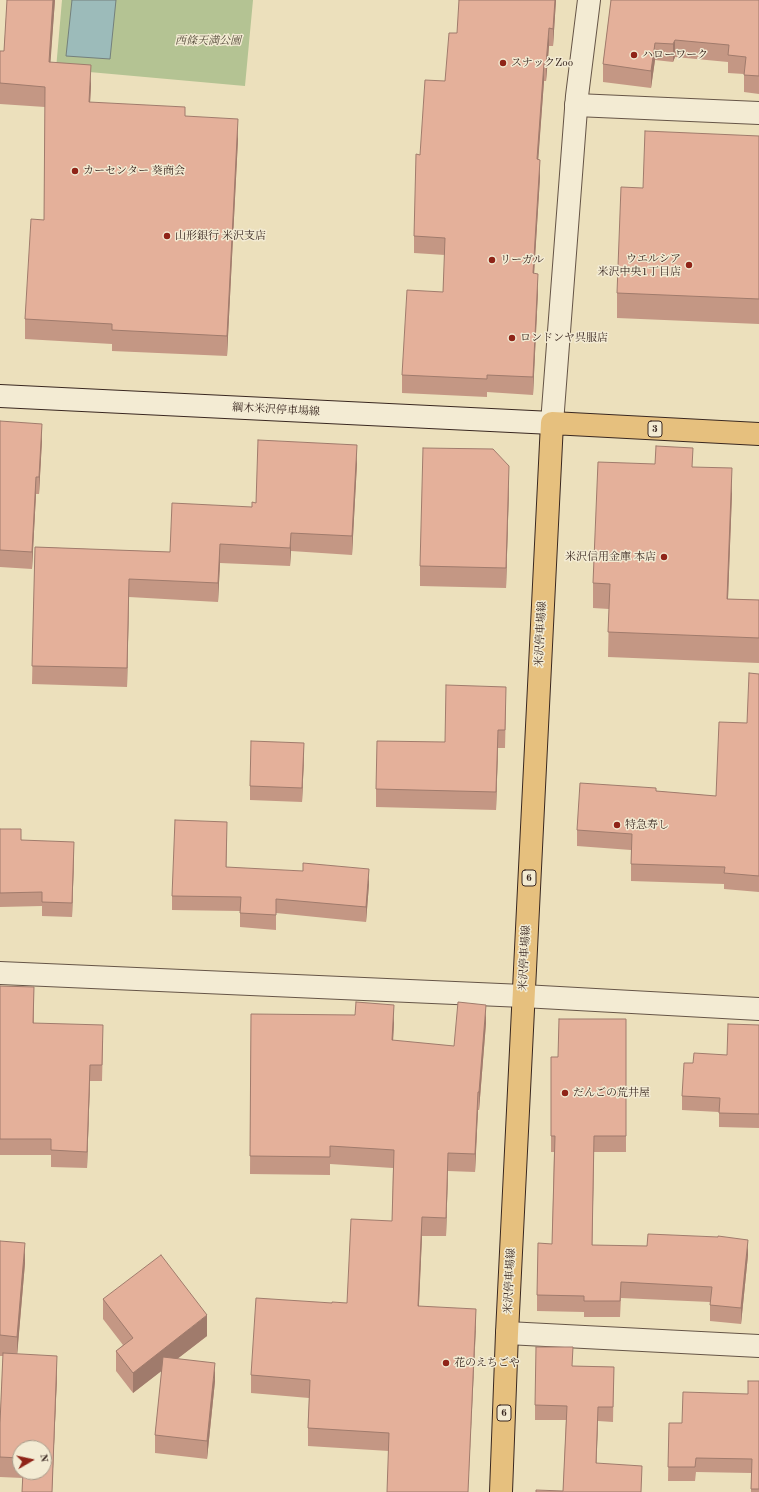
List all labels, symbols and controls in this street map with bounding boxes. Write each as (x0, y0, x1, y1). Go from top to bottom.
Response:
park label: 西條天満公園 (175, 34, 241, 48)
place label: ハローワーク (642, 48, 708, 62)
marker: ハローワーク (629, 50, 639, 60)
place label: スナックZoo (511, 56, 573, 70)
marker: スナックZoo (498, 58, 508, 68)
place label: カーセンター 葵商会 (83, 164, 185, 178)
marker: カーセンター 葵商会 (70, 166, 80, 176)
place label: 山形銀行 米沢支店 (175, 229, 266, 243)
marker: 山形銀行 米沢支店 (162, 231, 172, 241)
place label: ウエルシア 米沢中央1丁目店 (598, 252, 681, 278)
place label: リーガル (500, 253, 544, 267)
marker: リーガル (487, 255, 497, 265)
marker: ウエルシア 米沢中央1丁目店 (684, 260, 694, 270)
place label: ロンドンヤ呉服店 (520, 331, 608, 345)
marker: ロンドンヤ呉服店 (507, 333, 517, 343)
street label: 綱木米沢停車場線 (232, 401, 320, 419)
road number: 3 (648, 421, 662, 437)
place label: 米沢信用金庫 本店 (565, 550, 656, 564)
marker: 米沢信用金庫 本店 (659, 552, 669, 562)
street label: 米沢停車場線 (533, 601, 549, 667)
place label: 特急寿し (625, 818, 669, 832)
marker: 特急寿し (612, 820, 622, 830)
road number: 6 (522, 870, 536, 886)
street label: 米沢停車場線 (517, 925, 533, 991)
place label: だんごの荒井屋 (573, 1086, 650, 1100)
marker: だんごの荒井屋 (560, 1088, 570, 1098)
street label: 米沢停車場線 (502, 1248, 518, 1314)
place label: 花のえちごや (454, 1356, 520, 1370)
marker: 花のえちごや (441, 1358, 451, 1368)
road number: 6 (497, 1405, 511, 1421)
north arrow (12, 1440, 52, 1480)
text: N (37, 1453, 49, 1463)

